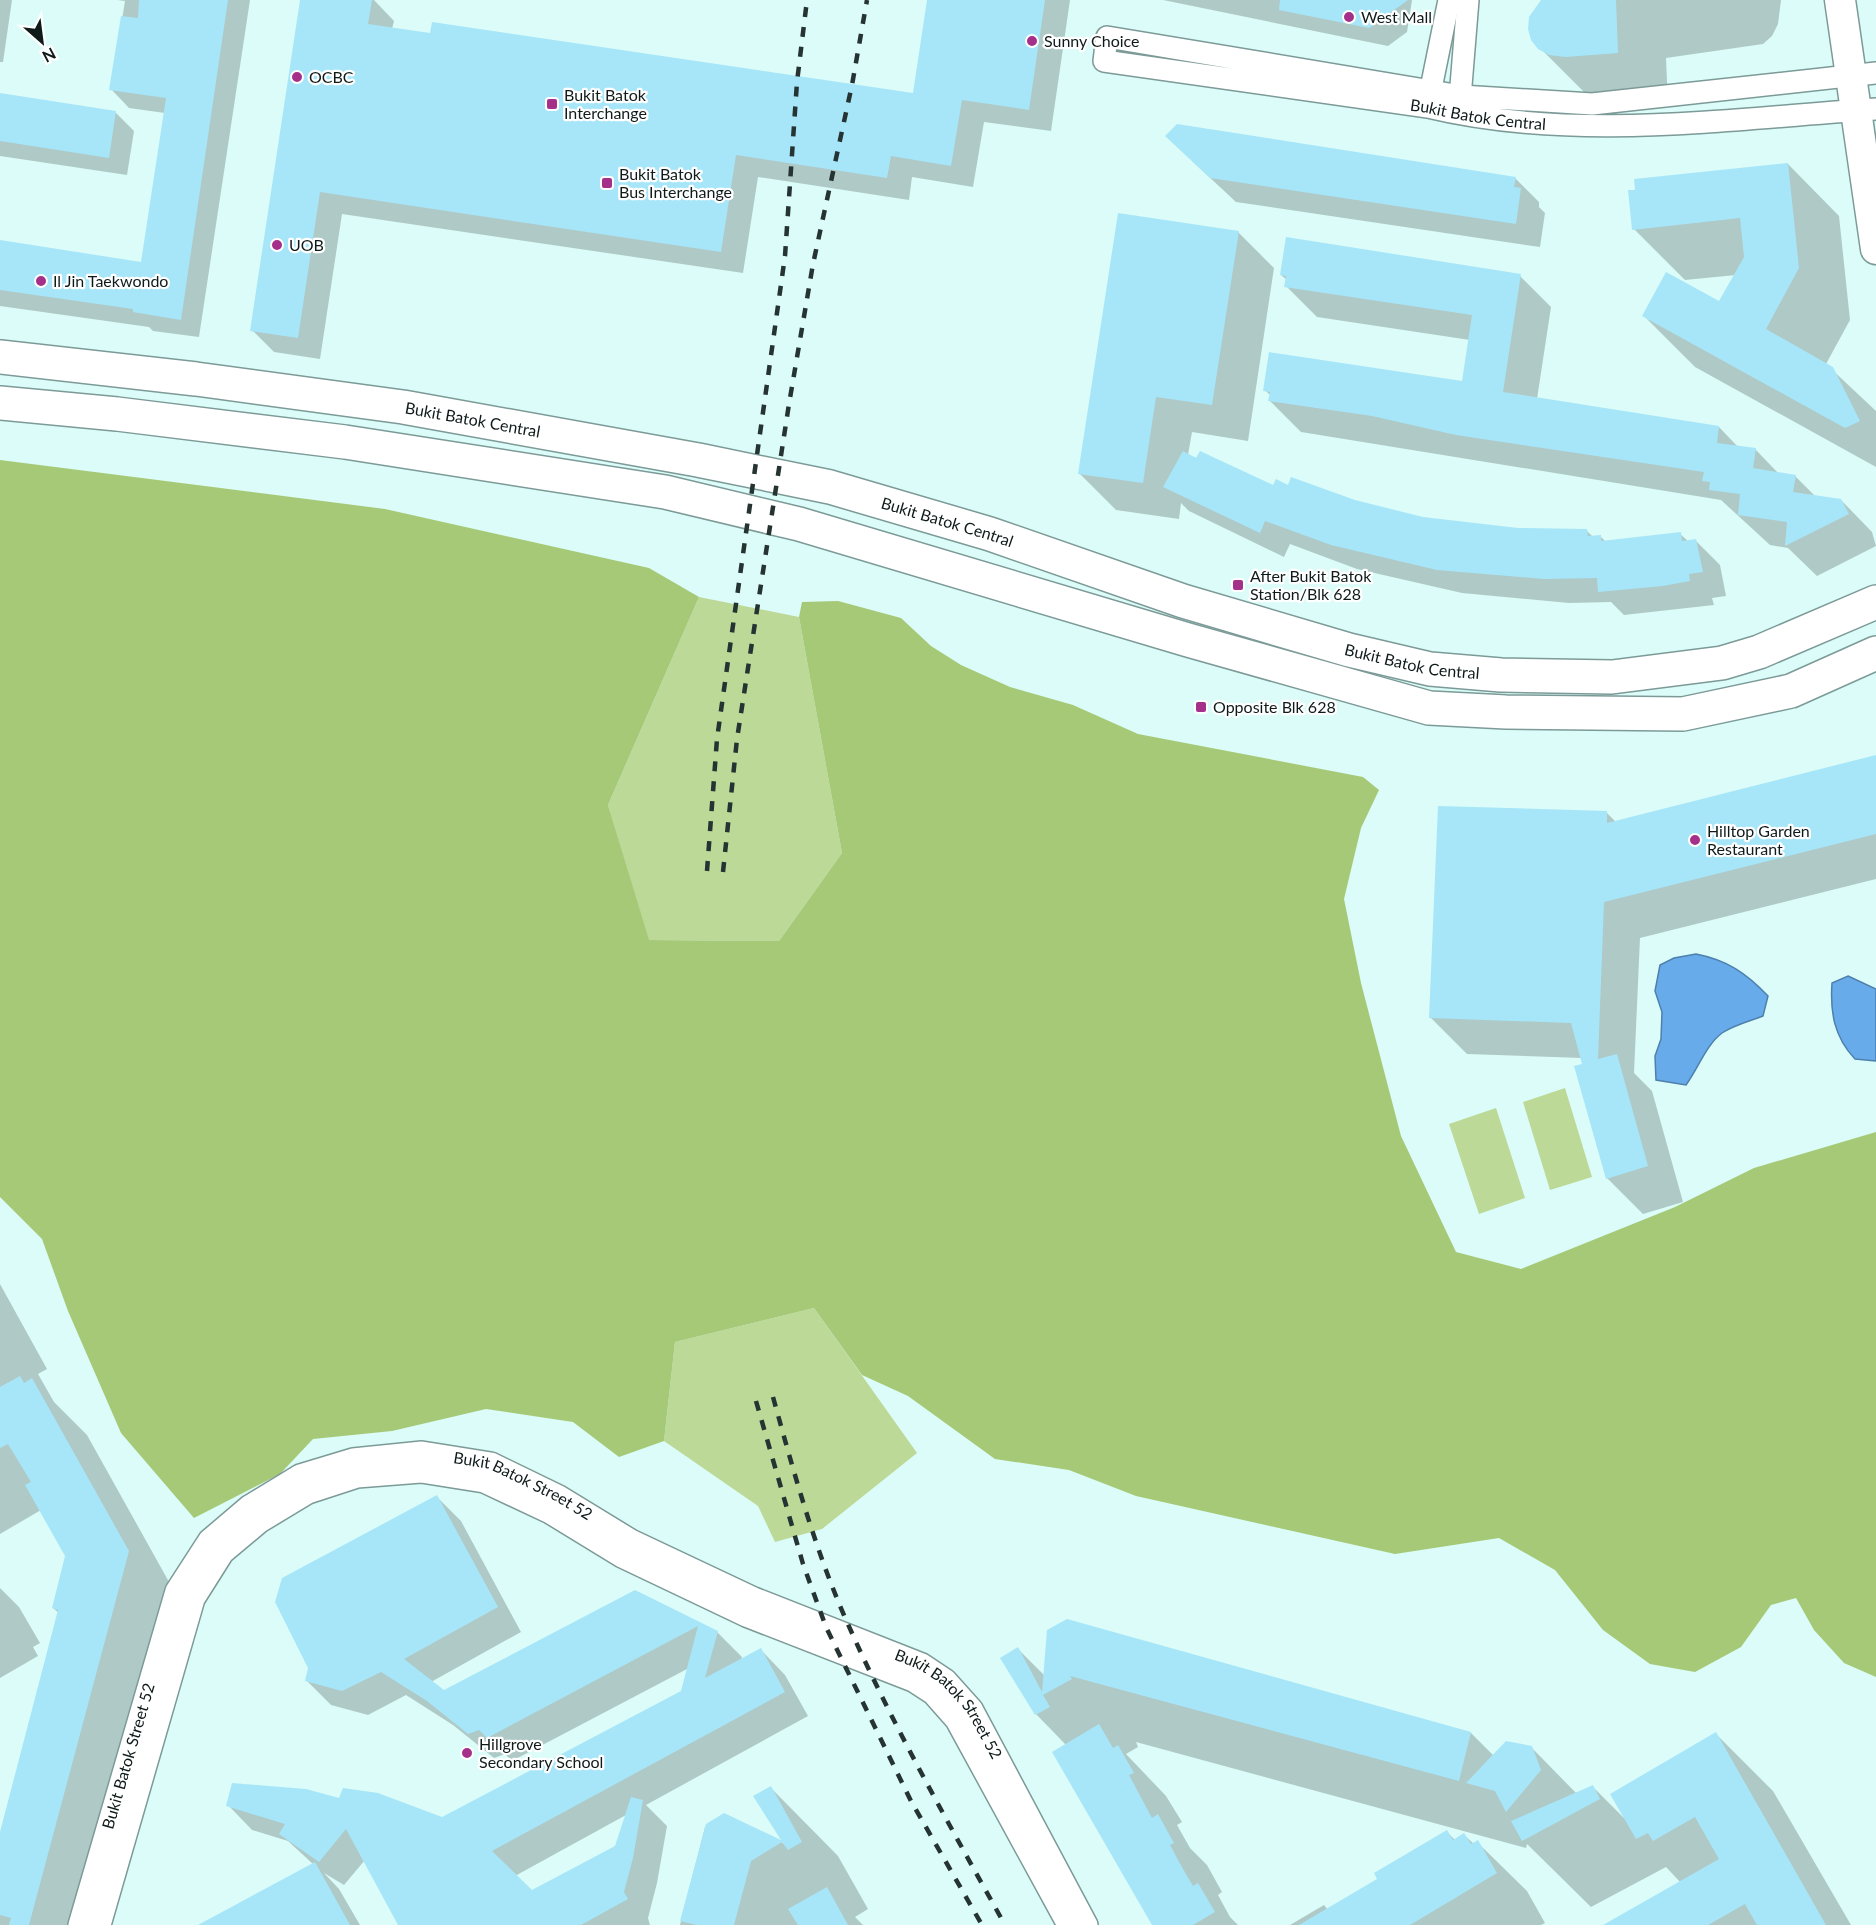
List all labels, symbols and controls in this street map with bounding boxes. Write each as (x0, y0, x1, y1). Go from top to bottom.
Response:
place label: West Mall (1361, 7, 1432, 26)
marker: West Mall (1342, 10, 1356, 24)
north arrow (12, 12, 72, 72)
place label: Sunny Choice (1044, 31, 1140, 50)
marker: Sunny Choice (1025, 34, 1039, 48)
text: N (39, 44, 59, 67)
place label: OCBC (309, 67, 354, 86)
marker: OCBC (290, 70, 304, 84)
place label: Bukit Batok Interchange (564, 85, 647, 122)
street label: Bukit Batok Central (1409, 95, 1547, 133)
marker: Bukit Batok Interchange (545, 97, 559, 111)
place label: Bukit Batok Bus Interchange (619, 164, 732, 201)
marker: Bukit Batok Bus Interchange (600, 176, 614, 190)
place label: UOB (289, 235, 324, 254)
marker: UOB (270, 238, 284, 252)
place label: Il Jin Taekwondo (53, 271, 168, 290)
marker: Il Jin Taekwondo (34, 274, 48, 288)
street label: Bukit Batok Central (404, 398, 542, 441)
street label: Bukit Batok Central (879, 493, 1016, 550)
place label: After Bukit Batok Station/Blk 628 (1250, 566, 1372, 603)
marker: After Bukit Batok Station/Blk 628 (1231, 578, 1245, 592)
street label: Bukit Batok Central (1343, 639, 1480, 682)
place label: Opposite Blk 628 (1213, 697, 1336, 716)
marker: Opposite Blk 628 (1194, 700, 1208, 714)
place label: Hilltop Garden Restaurant (1707, 821, 1810, 858)
marker: Hilltop Garden Restaurant (1688, 833, 1702, 847)
street label: Bukit Batok Street 52 (452, 1447, 596, 1523)
street label: Bukit Batok Street 52 (892, 1644, 1007, 1762)
street label: Bukit Batok Street 52 (97, 1681, 158, 1831)
place label: Hillgrove Secondary School (479, 1734, 603, 1771)
marker: Hillgrove Secondary School (460, 1746, 474, 1760)

